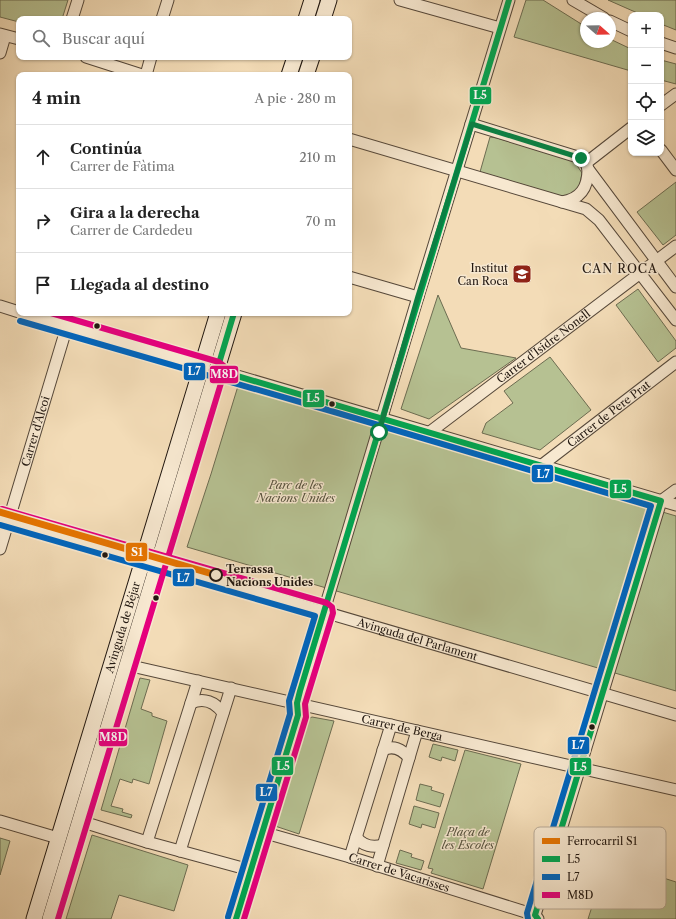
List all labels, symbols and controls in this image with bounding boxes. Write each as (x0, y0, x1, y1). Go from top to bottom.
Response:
north arrow (580, 12, 616, 48)
map controls (628, 12, 664, 156)
button: + (628, 12, 664, 48)
search box (16, 16, 352, 60)
icon: search (30, 27, 52, 49)
text: Buscar aquí (62, 29, 145, 48)
button: − (628, 48, 664, 84)
button: locate (628, 84, 664, 120)
line badge: L5 (469, 86, 492, 105)
text: 4 min (32, 88, 81, 108)
text: L5 (473, 88, 487, 102)
text: A pie · 280 m (255, 90, 336, 106)
button: layers (628, 120, 664, 156)
text: Continúa (70, 139, 142, 158)
icon: ahead (32, 146, 54, 168)
text: 210 m (299, 149, 336, 165)
route end (572, 149, 590, 167)
text: Carrer de Fàtima (70, 158, 175, 174)
text: Gira a la derecha (70, 203, 200, 222)
icon: right (32, 210, 54, 232)
text: 70 m (306, 213, 336, 229)
text: Carrer de Cardedeu (70, 222, 193, 238)
place label: Institut Can Roca (458, 261, 508, 288)
district label: CAN ROCA (582, 261, 658, 276)
school or university icon: Institut Can Roca (511, 263, 533, 285)
icon: arrive (32, 274, 54, 296)
text: Llegada al destino (70, 275, 209, 294)
street label: Carrer d'Isidre Nonell (494, 306, 593, 386)
unlabelled marker (92, 321, 102, 331)
line badge: L7 (183, 362, 206, 381)
text: L7 (187, 364, 201, 378)
line badge: M8D (209, 365, 239, 384)
text: M8D (210, 367, 238, 381)
street label: Carrer de Pere Prat (564, 377, 653, 450)
line badge: L5 (302, 389, 325, 408)
text: L5 (306, 391, 320, 405)
street label: Carrer d'Alcoi (18, 394, 53, 468)
unlabelled marker (327, 399, 337, 409)
route start (370, 423, 388, 441)
line badge: L7 (531, 464, 554, 483)
text: L7 (536, 467, 550, 481)
park label: Parc de les Nacions Unides (256, 478, 335, 505)
line badge: L5 (609, 479, 632, 499)
text: L5 (613, 482, 627, 496)
line badge: S1 (125, 542, 148, 562)
text: S1 (131, 545, 143, 559)
unlabelled marker (100, 550, 110, 560)
place label: Terrassa Nacions Unides (226, 562, 313, 589)
line badge: L7 (172, 568, 195, 587)
marker: Terrassa Nacions Unides (209, 568, 223, 582)
text: L7 (176, 571, 190, 585)
street label: Avinguda de Béjar (102, 579, 143, 676)
unlabelled marker (151, 593, 161, 603)
street label: Avinguda del Parlament (355, 615, 479, 664)
street label: Carrer de Berga (360, 712, 444, 744)
unlabelled marker (587, 722, 597, 732)
line badge: M8D (98, 728, 128, 747)
text: M8D (99, 730, 127, 744)
line badge: L7 (567, 736, 590, 755)
text: L7 (571, 738, 585, 752)
line badge: L5 (271, 756, 294, 776)
line badge: L5 (569, 757, 592, 776)
text: L5 (276, 759, 290, 773)
text: L5 (573, 760, 587, 774)
line badge: L7 (255, 783, 278, 802)
text: L7 (259, 785, 273, 799)
park label: Plaça de les Escoles (442, 825, 494, 852)
legend (534, 827, 666, 909)
text: Ferrocarril S1 (567, 834, 638, 848)
street label: Carrer de Vacarisses (347, 850, 452, 895)
text: L5 (567, 852, 580, 866)
text: L7 (567, 870, 580, 884)
text: M8D (567, 888, 594, 902)

